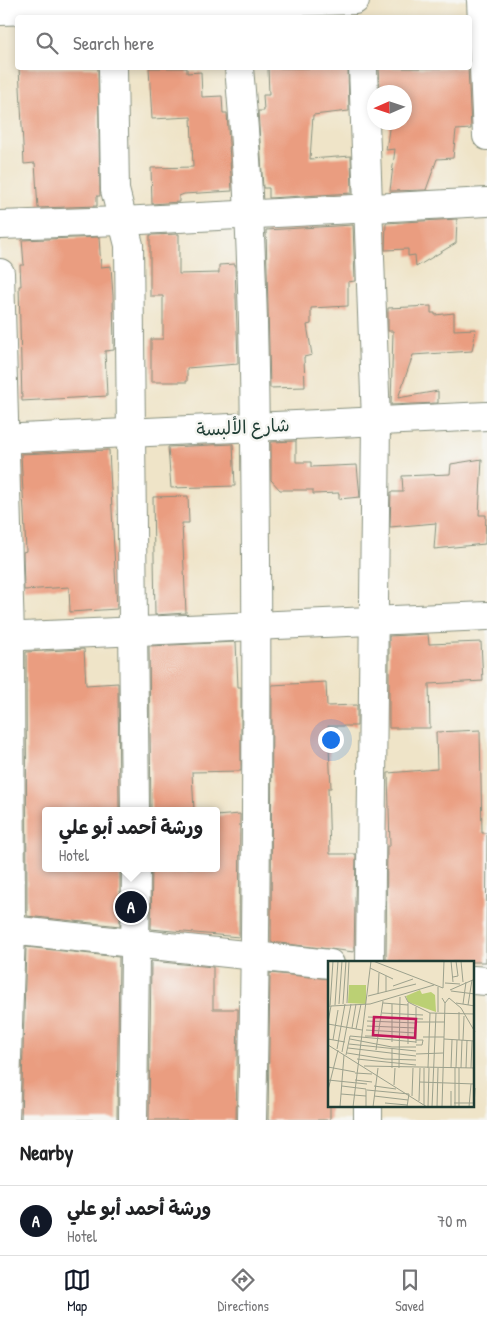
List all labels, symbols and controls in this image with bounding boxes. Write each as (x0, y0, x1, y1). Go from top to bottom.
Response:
search box (15, 15, 472, 70)
icon: search (33, 29, 61, 57)
text: Search here (73, 30, 154, 56)
north arrow (367, 85, 412, 130)
street label: شارع الألبسة (196, 412, 290, 442)
your location (318, 727, 344, 753)
popup (42, 807, 220, 872)
text: ورشة أحمد أبو علي (59, 814, 203, 840)
text: Hotel (59, 844, 89, 866)
pin: A (115, 888, 147, 926)
inset map (328, 961, 474, 1108)
text: Nearby (20, 1138, 73, 1167)
text: ورشة أحمد أبو علي (67, 1195, 211, 1221)
text: A (32, 1210, 40, 1232)
text: 70 m (437, 1210, 467, 1232)
text: Hotel (67, 1225, 97, 1247)
tab: Map (63, 1266, 91, 1315)
tab: Directions (217, 1266, 269, 1315)
tab: Saved (395, 1266, 424, 1315)

